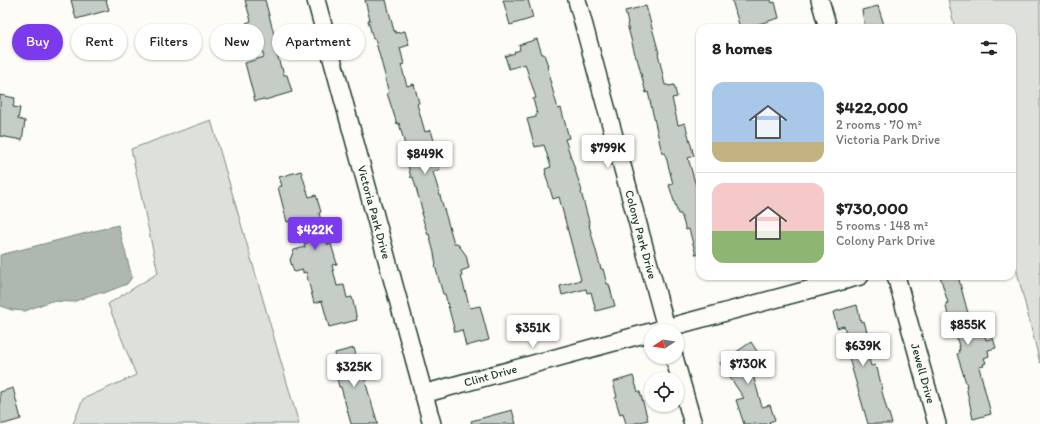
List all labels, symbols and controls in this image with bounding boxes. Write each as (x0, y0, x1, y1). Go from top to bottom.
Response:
chip: Buy (12, 24, 63, 60)
chip: Rent (71, 24, 127, 60)
chip: Filters (135, 24, 202, 60)
chip: New (210, 24, 264, 60)
chip: Apartment (272, 24, 365, 60)
icon: filters (978, 37, 1000, 59)
text: 8 homes (712, 38, 772, 58)
text: $422,000 (836, 97, 908, 117)
icon: home (744, 98, 792, 146)
text: 2 rooms · 70 m² (836, 117, 922, 132)
text: Victoria Park Drive (836, 132, 940, 147)
pin: $799K (580, 135, 636, 169)
text: $799K (591, 140, 625, 155)
pin: $849K (397, 141, 453, 175)
text: $849K (407, 146, 443, 161)
street label: Victoria Park Drive (355, 164, 394, 261)
street label: Colony Park Drive (622, 188, 660, 281)
text: $730,000 (836, 198, 908, 218)
icon: home (744, 199, 792, 247)
pin: $422K (287, 217, 343, 251)
text: 5 rooms · 148 m² (836, 218, 928, 233)
text: $422K (297, 222, 333, 237)
text: Colony Park Drive (836, 233, 935, 248)
pin: $855K (940, 312, 996, 346)
pin: $351K (505, 315, 561, 349)
text: $855K (950, 317, 986, 332)
text: $351K (516, 320, 550, 335)
north arrow (644, 324, 684, 364)
map controls (644, 324, 684, 412)
pin: $639K (835, 333, 891, 367)
text: $639K (845, 338, 881, 353)
street label: Jewell Drive (908, 342, 938, 405)
pin: $730K (720, 351, 776, 385)
pin: $325K (326, 354, 382, 388)
text: $730K (730, 356, 766, 371)
text: $325K (336, 359, 372, 374)
street label: Clint Drive (462, 362, 519, 390)
button: locate (644, 372, 684, 412)

